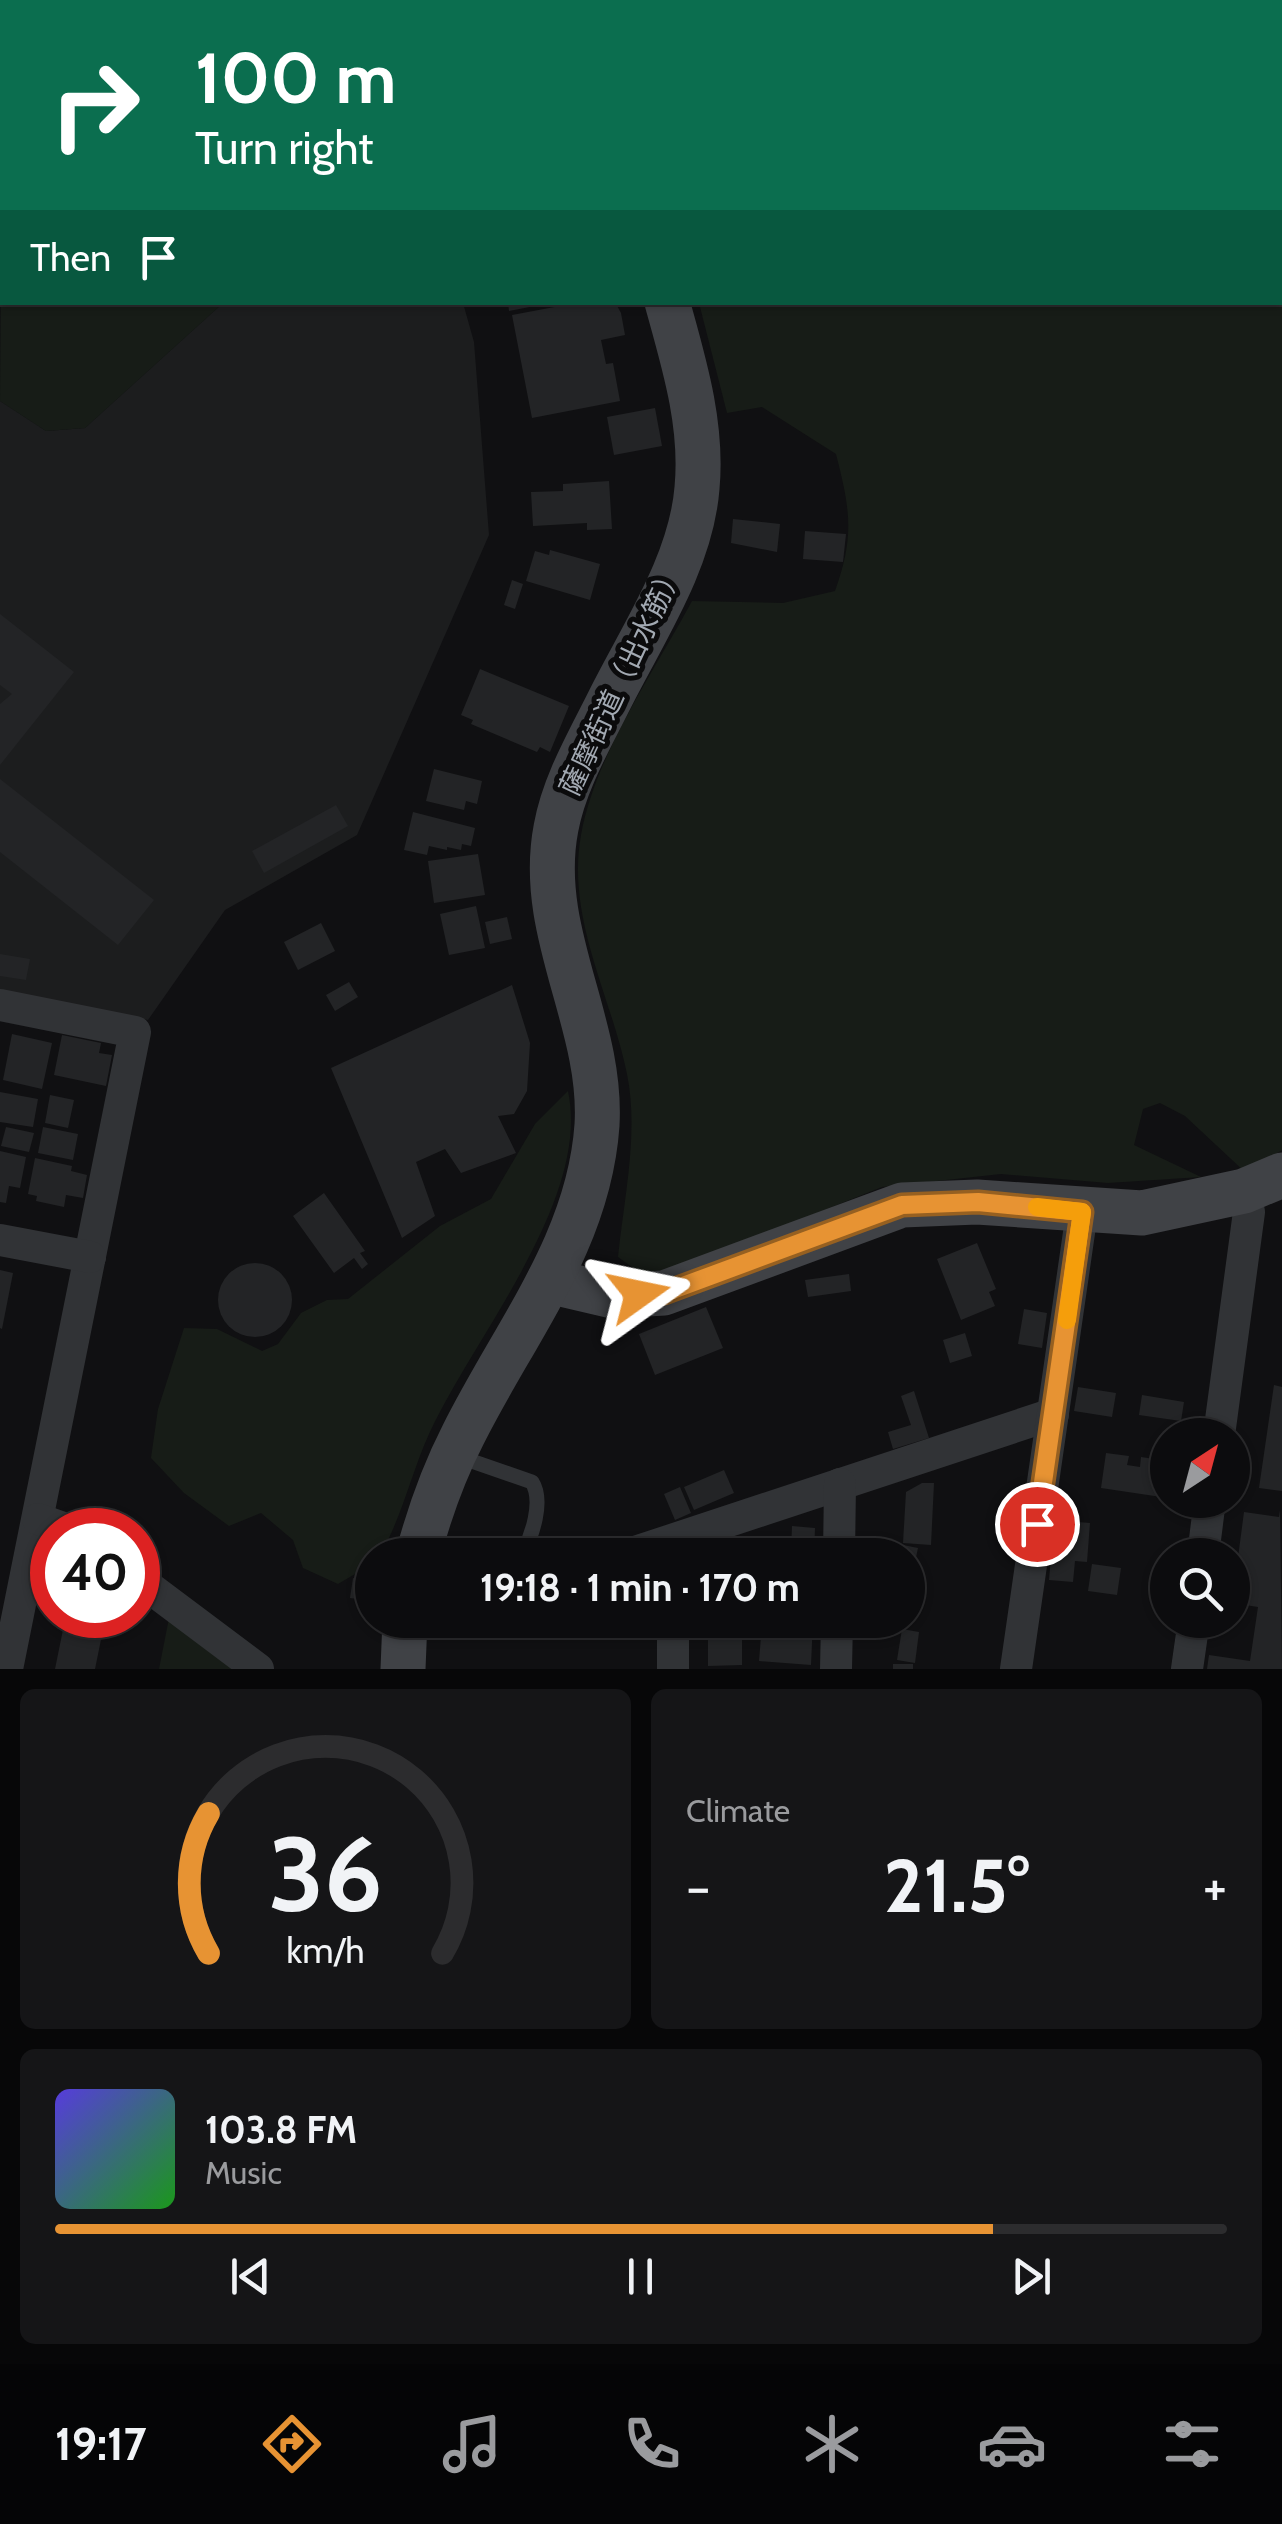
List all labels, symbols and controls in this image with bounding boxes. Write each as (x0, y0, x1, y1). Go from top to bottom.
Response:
text: 100 m (195, 35, 396, 121)
icon: right (30, 40, 160, 170)
text: Turn right (195, 121, 374, 175)
icon: arrive (131, 230, 186, 285)
text: Then (30, 234, 111, 281)
street label: 薩摩街道（出水筋） (552, 558, 690, 800)
position arrow (587, 1242, 691, 1346)
north arrow (1150, 1418, 1250, 1518)
map controls (1150, 1418, 1250, 1638)
pin (995, 1482, 1080, 1567)
icon: arrive (1010, 1497, 1065, 1552)
speed limit sign: 40 (30, 1508, 160, 1638)
button: search (1150, 1538, 1250, 1638)
text: 19:18 · 1 min · 170 m (480, 1564, 800, 1611)
text: Climate (686, 1791, 790, 1830)
text: 36 (268, 1811, 383, 1937)
text: 21.5° (884, 1840, 1029, 1931)
text: − (686, 1853, 710, 1920)
text: + (1203, 1853, 1227, 1920)
text: km/h (286, 1929, 365, 1972)
text: 103.8 FM (205, 2106, 357, 2153)
text: Music (205, 2153, 282, 2192)
icon: previous (223, 2249, 278, 2304)
icon: pause (613, 2249, 668, 2304)
icon: next (1004, 2249, 1059, 2304)
icon: directions (257, 2409, 327, 2479)
icon: music (437, 2409, 507, 2479)
icon: phone (617, 2409, 687, 2479)
icon: climate (797, 2409, 867, 2479)
icon: car (977, 2409, 1047, 2479)
icon: filters (1157, 2409, 1227, 2479)
text: 19:17 (55, 2417, 146, 2471)

